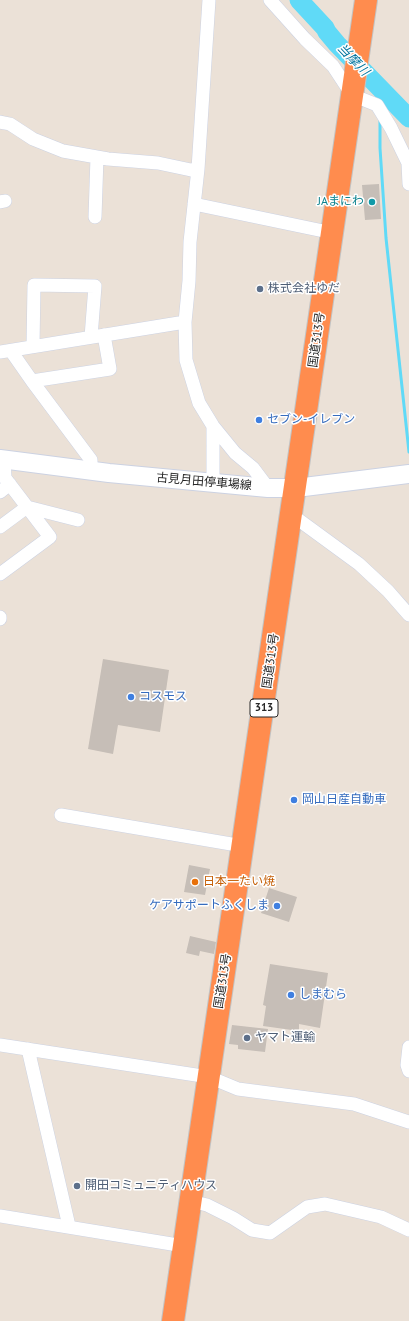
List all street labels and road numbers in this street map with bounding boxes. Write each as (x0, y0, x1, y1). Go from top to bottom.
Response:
street label: 国道313号 (306, 311, 328, 369)
street label: 古見月田停車場線 (156, 471, 252, 493)
street label: 国道313号 (260, 632, 282, 690)
road number: 313 (250, 699, 278, 717)
street label: 国道313号 (212, 952, 234, 1010)

